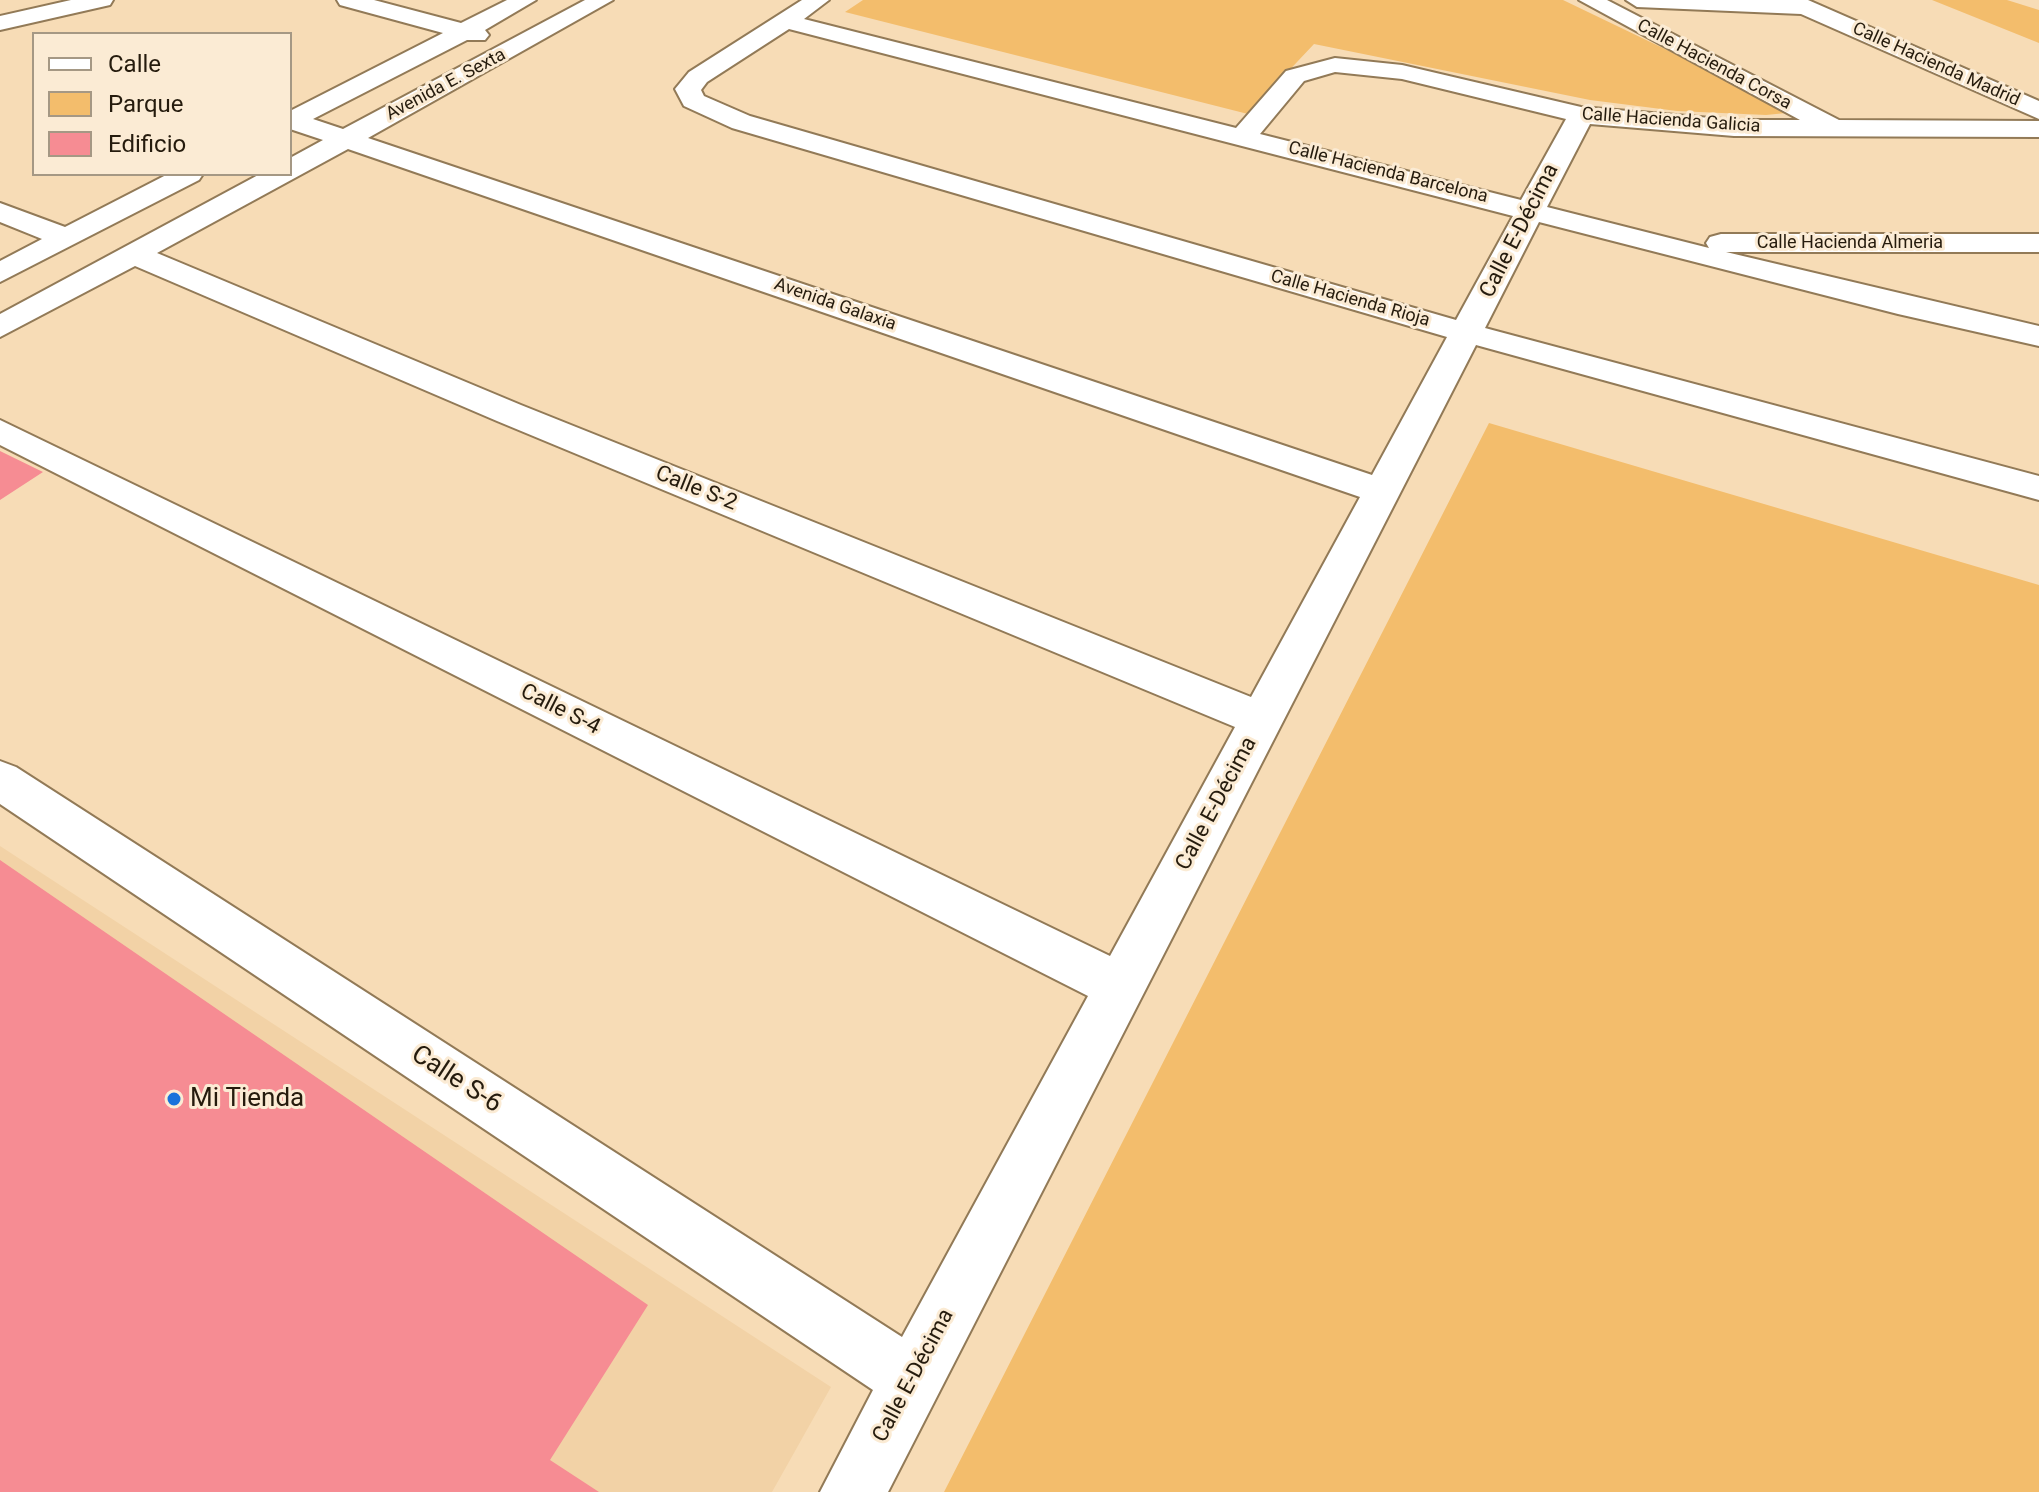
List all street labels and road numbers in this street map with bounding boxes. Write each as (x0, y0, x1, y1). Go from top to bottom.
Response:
street label: Calle Hacienda Corsa (1633, 15, 1795, 115)
street label: Calle Hacienda Madrid (1849, 18, 2023, 112)
street label: Avenida E. Sexta (382, 44, 510, 126)
street label: Calle Hacienda Galicia (1581, 104, 1761, 138)
street label: Calle Hacienda Barcelona (1286, 138, 1490, 208)
street label: Calle E-Décima (1475, 160, 1565, 302)
street label: Calle Hacienda Almeria (1757, 232, 1943, 254)
street label: Calle Hacienda Rioja (1268, 266, 1432, 332)
street label: Avenida Galaxia (771, 274, 899, 336)
street label: Calle S-2 (651, 461, 741, 517)
street label: Calle S-4 (516, 679, 604, 741)
street label: Calle E-Décima (1171, 733, 1263, 875)
street label: Calle S-6 (405, 1039, 507, 1121)
street label: Calle E-Décima (868, 1305, 960, 1447)

